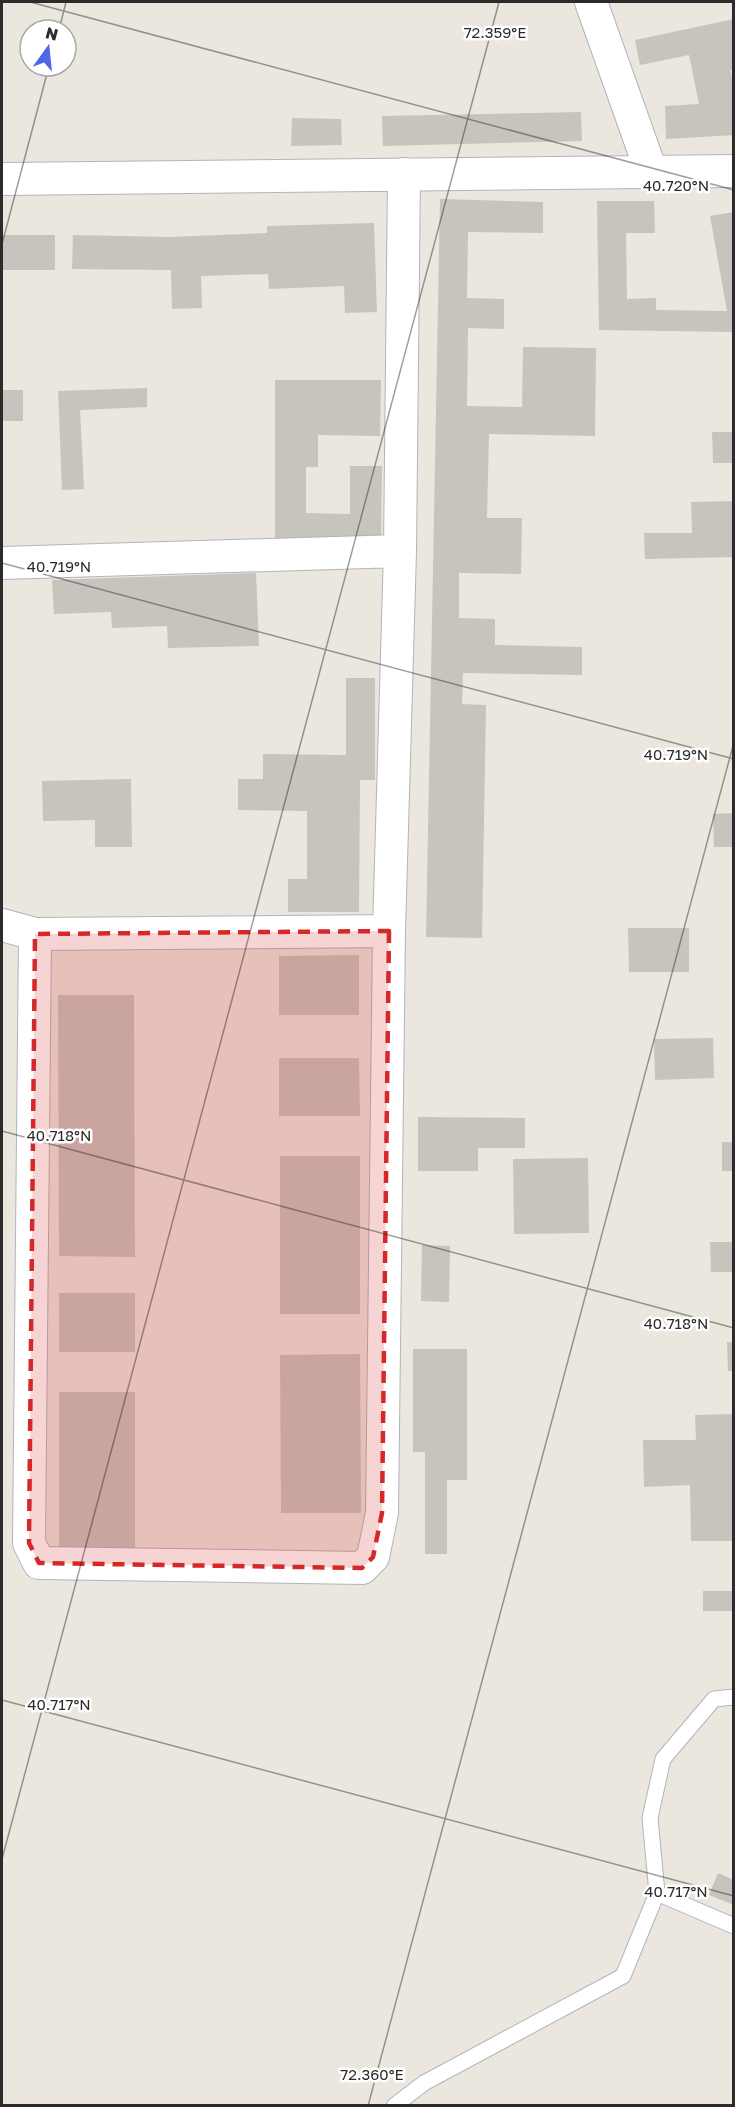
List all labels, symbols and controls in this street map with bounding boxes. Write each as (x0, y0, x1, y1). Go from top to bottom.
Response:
north arrow (18, 18, 78, 78)
text: N (43, 22, 60, 45)
text: 72.359°E (464, 23, 526, 41)
text: 40.720°N (643, 176, 709, 194)
text: 40.719°N (27, 557, 91, 575)
text: 40.719°N (644, 745, 708, 763)
text: 40.718°N (27, 1126, 91, 1144)
text: 40.718°N (644, 1314, 708, 1332)
text: 40.717°N (27, 1695, 91, 1713)
text: 40.717°N (644, 1882, 708, 1900)
text: 72.360°E (340, 2065, 404, 2083)

